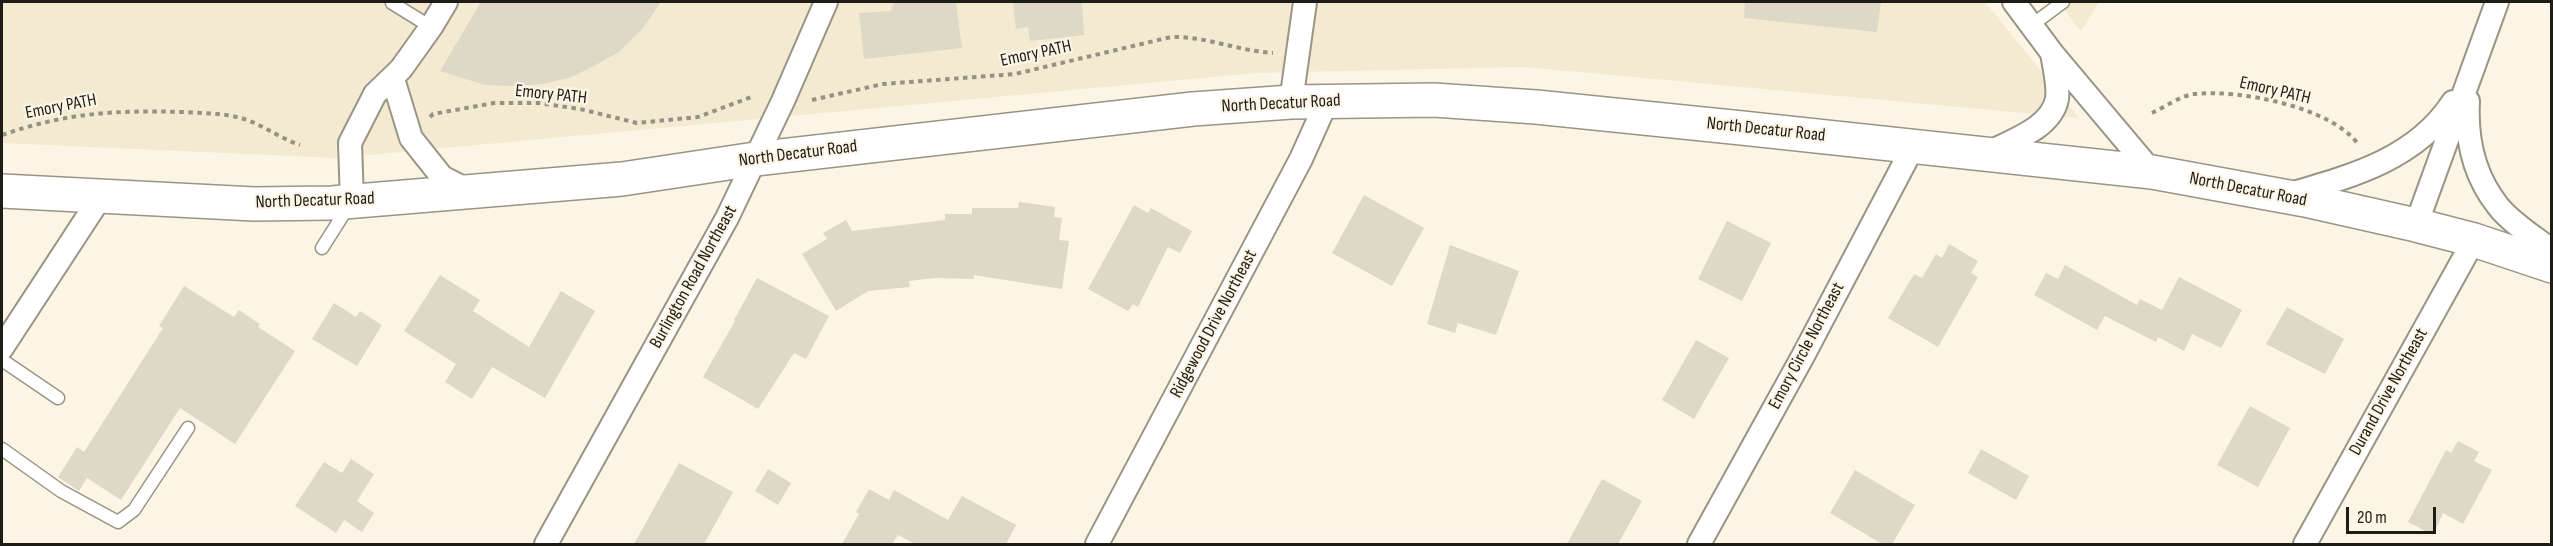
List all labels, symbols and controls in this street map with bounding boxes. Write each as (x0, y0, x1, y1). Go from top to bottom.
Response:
street label: Emory PATH (998, 36, 1074, 72)
street label: Emory PATH (2237, 72, 2313, 110)
street label: Emory PATH (514, 80, 588, 110)
street label: Emory PATH (24, 90, 98, 124)
street label: North Decatur Road (1221, 90, 1341, 118)
street label: North Decatur Road (1706, 113, 1826, 147)
street label: North Decatur Road (738, 136, 858, 172)
street label: North Decatur Road (2187, 168, 2309, 212)
street label: North Decatur Road (255, 188, 375, 214)
street label: Burlington Road Northeast (646, 202, 742, 352)
street label: Ridgewood Drive Northeast (1166, 246, 1262, 402)
street label: Emory Circle Northeast (1764, 279, 1850, 413)
street label: Durand Drive Northeast (2345, 325, 2433, 459)
scale bar (2349, 495, 2439, 533)
text: 20 m (2357, 507, 2387, 528)

